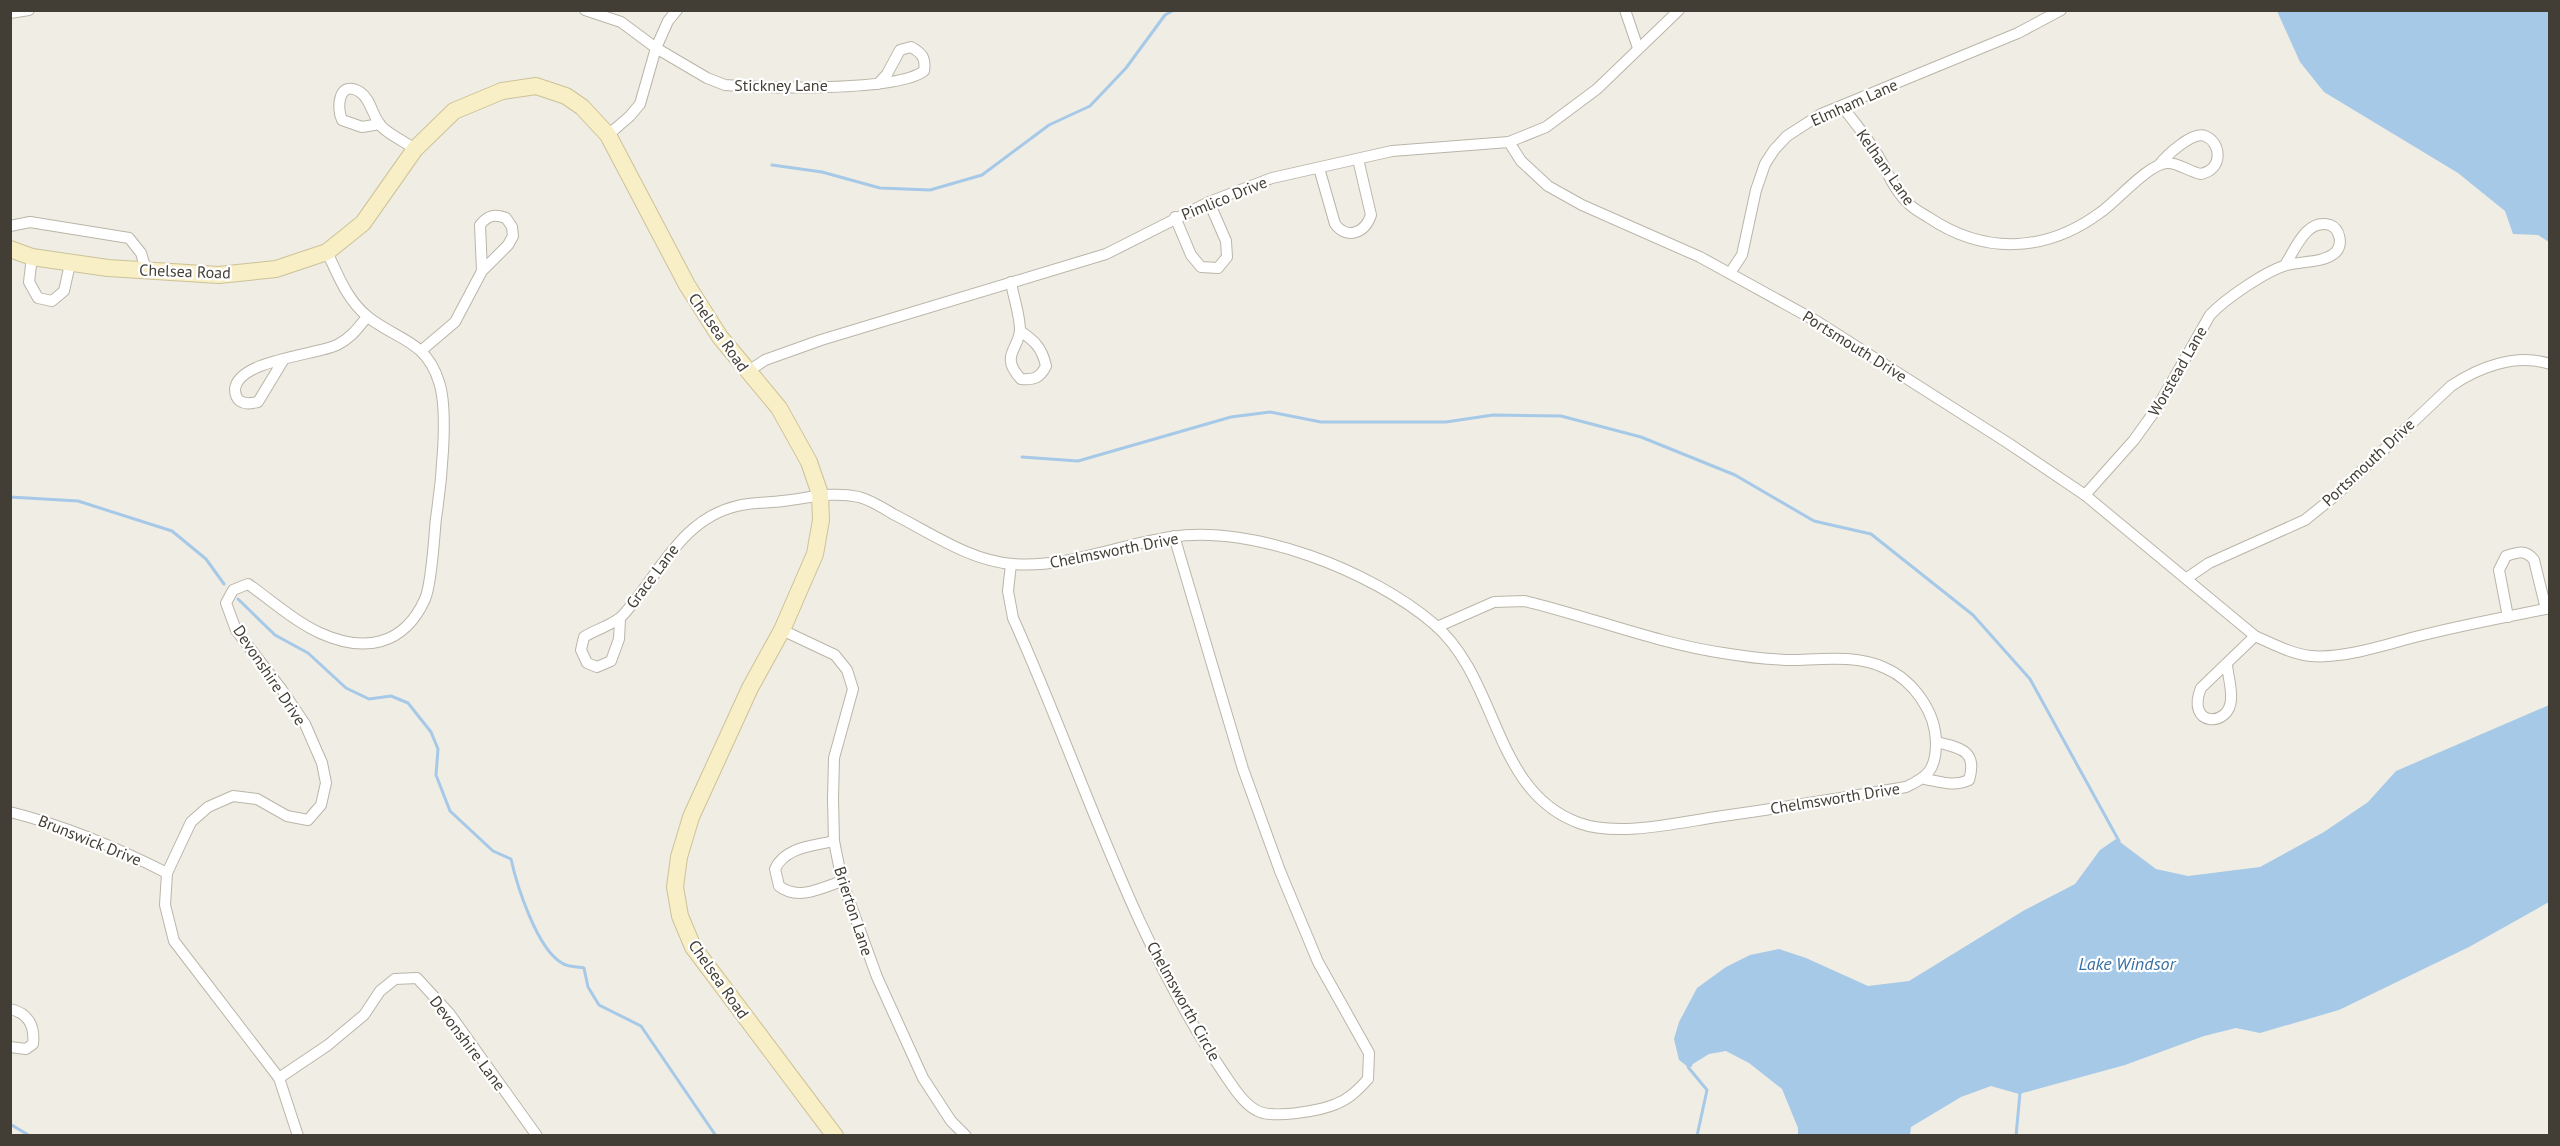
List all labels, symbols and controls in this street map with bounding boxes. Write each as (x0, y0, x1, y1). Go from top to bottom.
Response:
street label: Elmham Lane (1807, 74, 1901, 130)
street label: Stickney Lane (734, 75, 828, 95)
street label: Kelham Lane (1852, 125, 1920, 209)
street label: Pimlico Drive (1178, 172, 1270, 224)
street label: Chelsea Road (139, 259, 231, 283)
street label: Chelsea Road (685, 289, 753, 375)
street label: Portsmouth Drive (1799, 306, 1911, 386)
street label: Worstead Lane (2143, 323, 2211, 419)
street label: Portsmouth Drive (2317, 414, 2419, 510)
street label: Chelmsworth Drive (1048, 528, 1180, 572)
street label: Grace Lane (621, 540, 683, 612)
street label: Devonshire Drive (229, 621, 311, 729)
street label: Chelmsworth Drive (1769, 778, 1901, 818)
street label: Brunswick Drive (35, 810, 145, 870)
street label: Brierton Lane (830, 864, 878, 958)
street label: Chelsea Road (685, 936, 753, 1022)
street label: Chelmsworth Circle (1143, 938, 1225, 1064)
water label: Lake Windsor (2079, 952, 2177, 975)
street label: Devonshire Lane (426, 992, 510, 1094)

